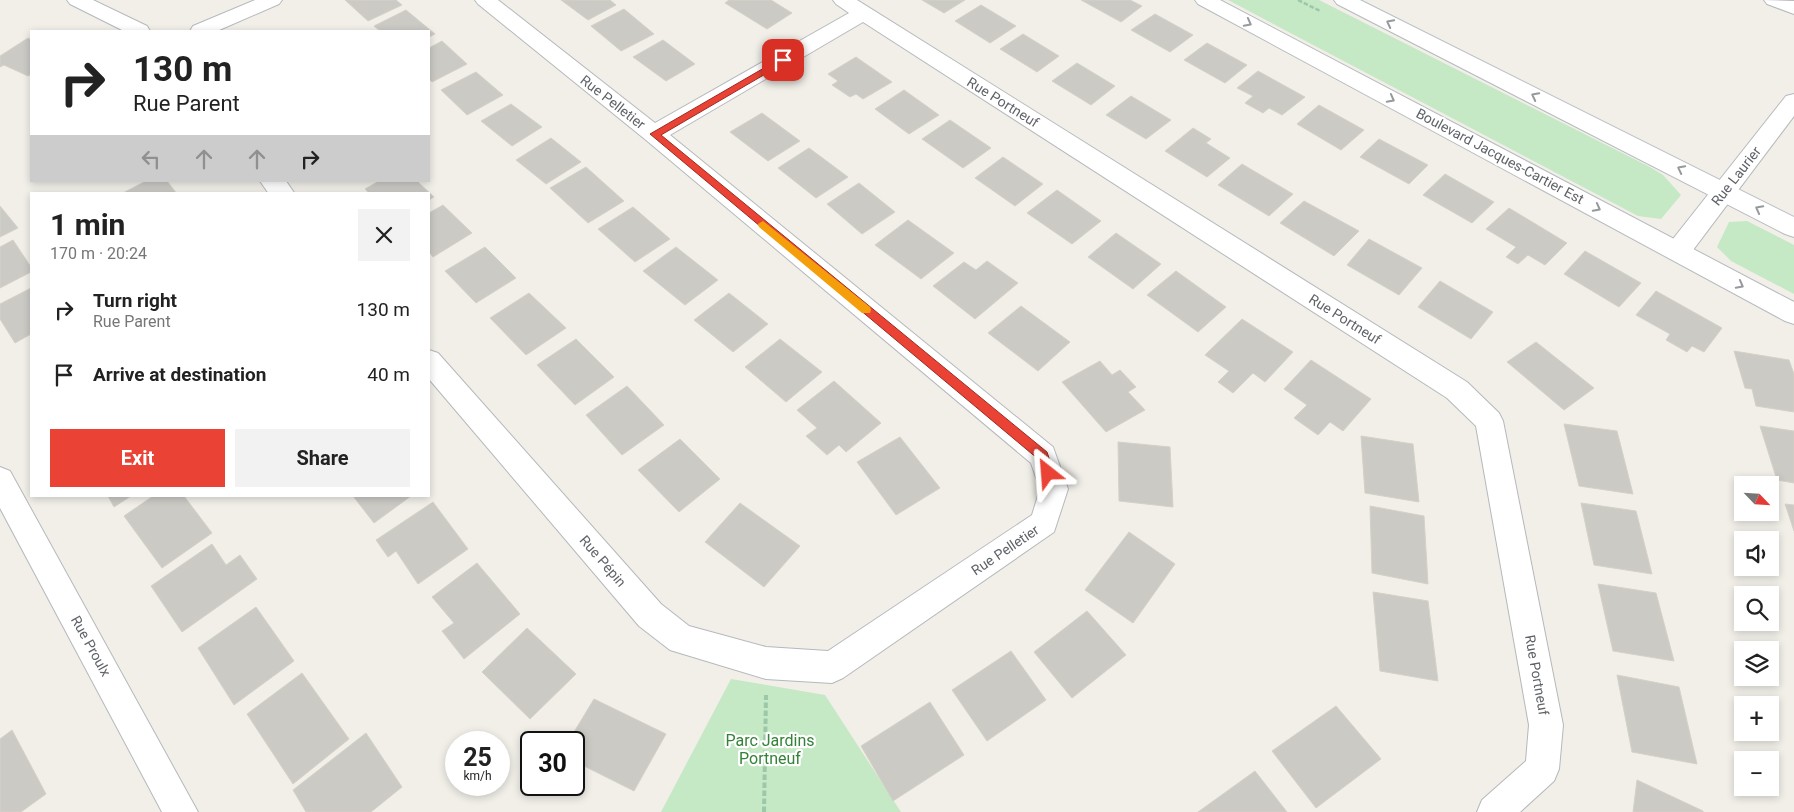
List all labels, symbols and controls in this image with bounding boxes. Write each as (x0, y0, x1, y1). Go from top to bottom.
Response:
one-way arrow (1242, 17, 1251, 27)
one-way arrow (1386, 19, 1395, 29)
pin (762, 39, 804, 81)
icon: arrive (769, 46, 797, 74)
text: 130 m (133, 49, 232, 90)
icon: right (50, 50, 115, 115)
street label: Rue Pelletier (577, 72, 649, 132)
street label: Rue Portneuf (964, 74, 1042, 130)
text: Rue Parent (133, 91, 240, 116)
one-way arrow (1532, 92, 1541, 102)
one-way arrow (1386, 93, 1395, 103)
street label: Boulevard Jacques-Cartier Est (1413, 105, 1587, 207)
street label: Rue Laurier (1708, 143, 1764, 209)
icon: left (137, 145, 165, 173)
icon: ahead (190, 145, 218, 173)
icon: ahead (243, 145, 271, 173)
icon: right (296, 145, 324, 173)
one-way arrow (1677, 165, 1686, 175)
one-way arrow (1591, 202, 1600, 212)
one-way arrow (1755, 205, 1764, 215)
text: 1 min (50, 207, 125, 242)
button: close (358, 209, 410, 261)
text: 170 m · 20:24 (50, 244, 147, 263)
one-way arrow (1735, 279, 1744, 289)
text: Turn right (93, 289, 177, 312)
street label: Rue Portneuf (1306, 291, 1384, 347)
icon: right (50, 296, 78, 324)
text: 130 m (357, 298, 410, 321)
text: Rue Parent (93, 312, 171, 331)
icon: arrive (50, 361, 78, 389)
text: Arrive at destination (93, 363, 266, 386)
text: 40 m (367, 363, 410, 386)
button: Exit (50, 429, 225, 487)
button: Share (235, 429, 410, 487)
position arrow (1021, 446, 1073, 498)
north arrow (1734, 476, 1779, 521)
map controls (1734, 476, 1779, 796)
street label: Rue Pelletier (968, 521, 1042, 578)
button: sound (1734, 531, 1779, 576)
street label: Rue Pépin (576, 532, 630, 590)
button: search (1734, 586, 1779, 631)
street label: Rue Proulx (68, 613, 114, 679)
street label: Rue Portneuf (1522, 634, 1552, 717)
button: layers (1734, 641, 1779, 686)
button: + (1734, 696, 1779, 741)
speed limit sign: 30 (520, 731, 585, 796)
park label: Parc Jardins Portneuf (725, 731, 815, 768)
text: 25 (463, 743, 492, 772)
button: − (1734, 751, 1779, 796)
text: km/h (463, 769, 492, 783)

